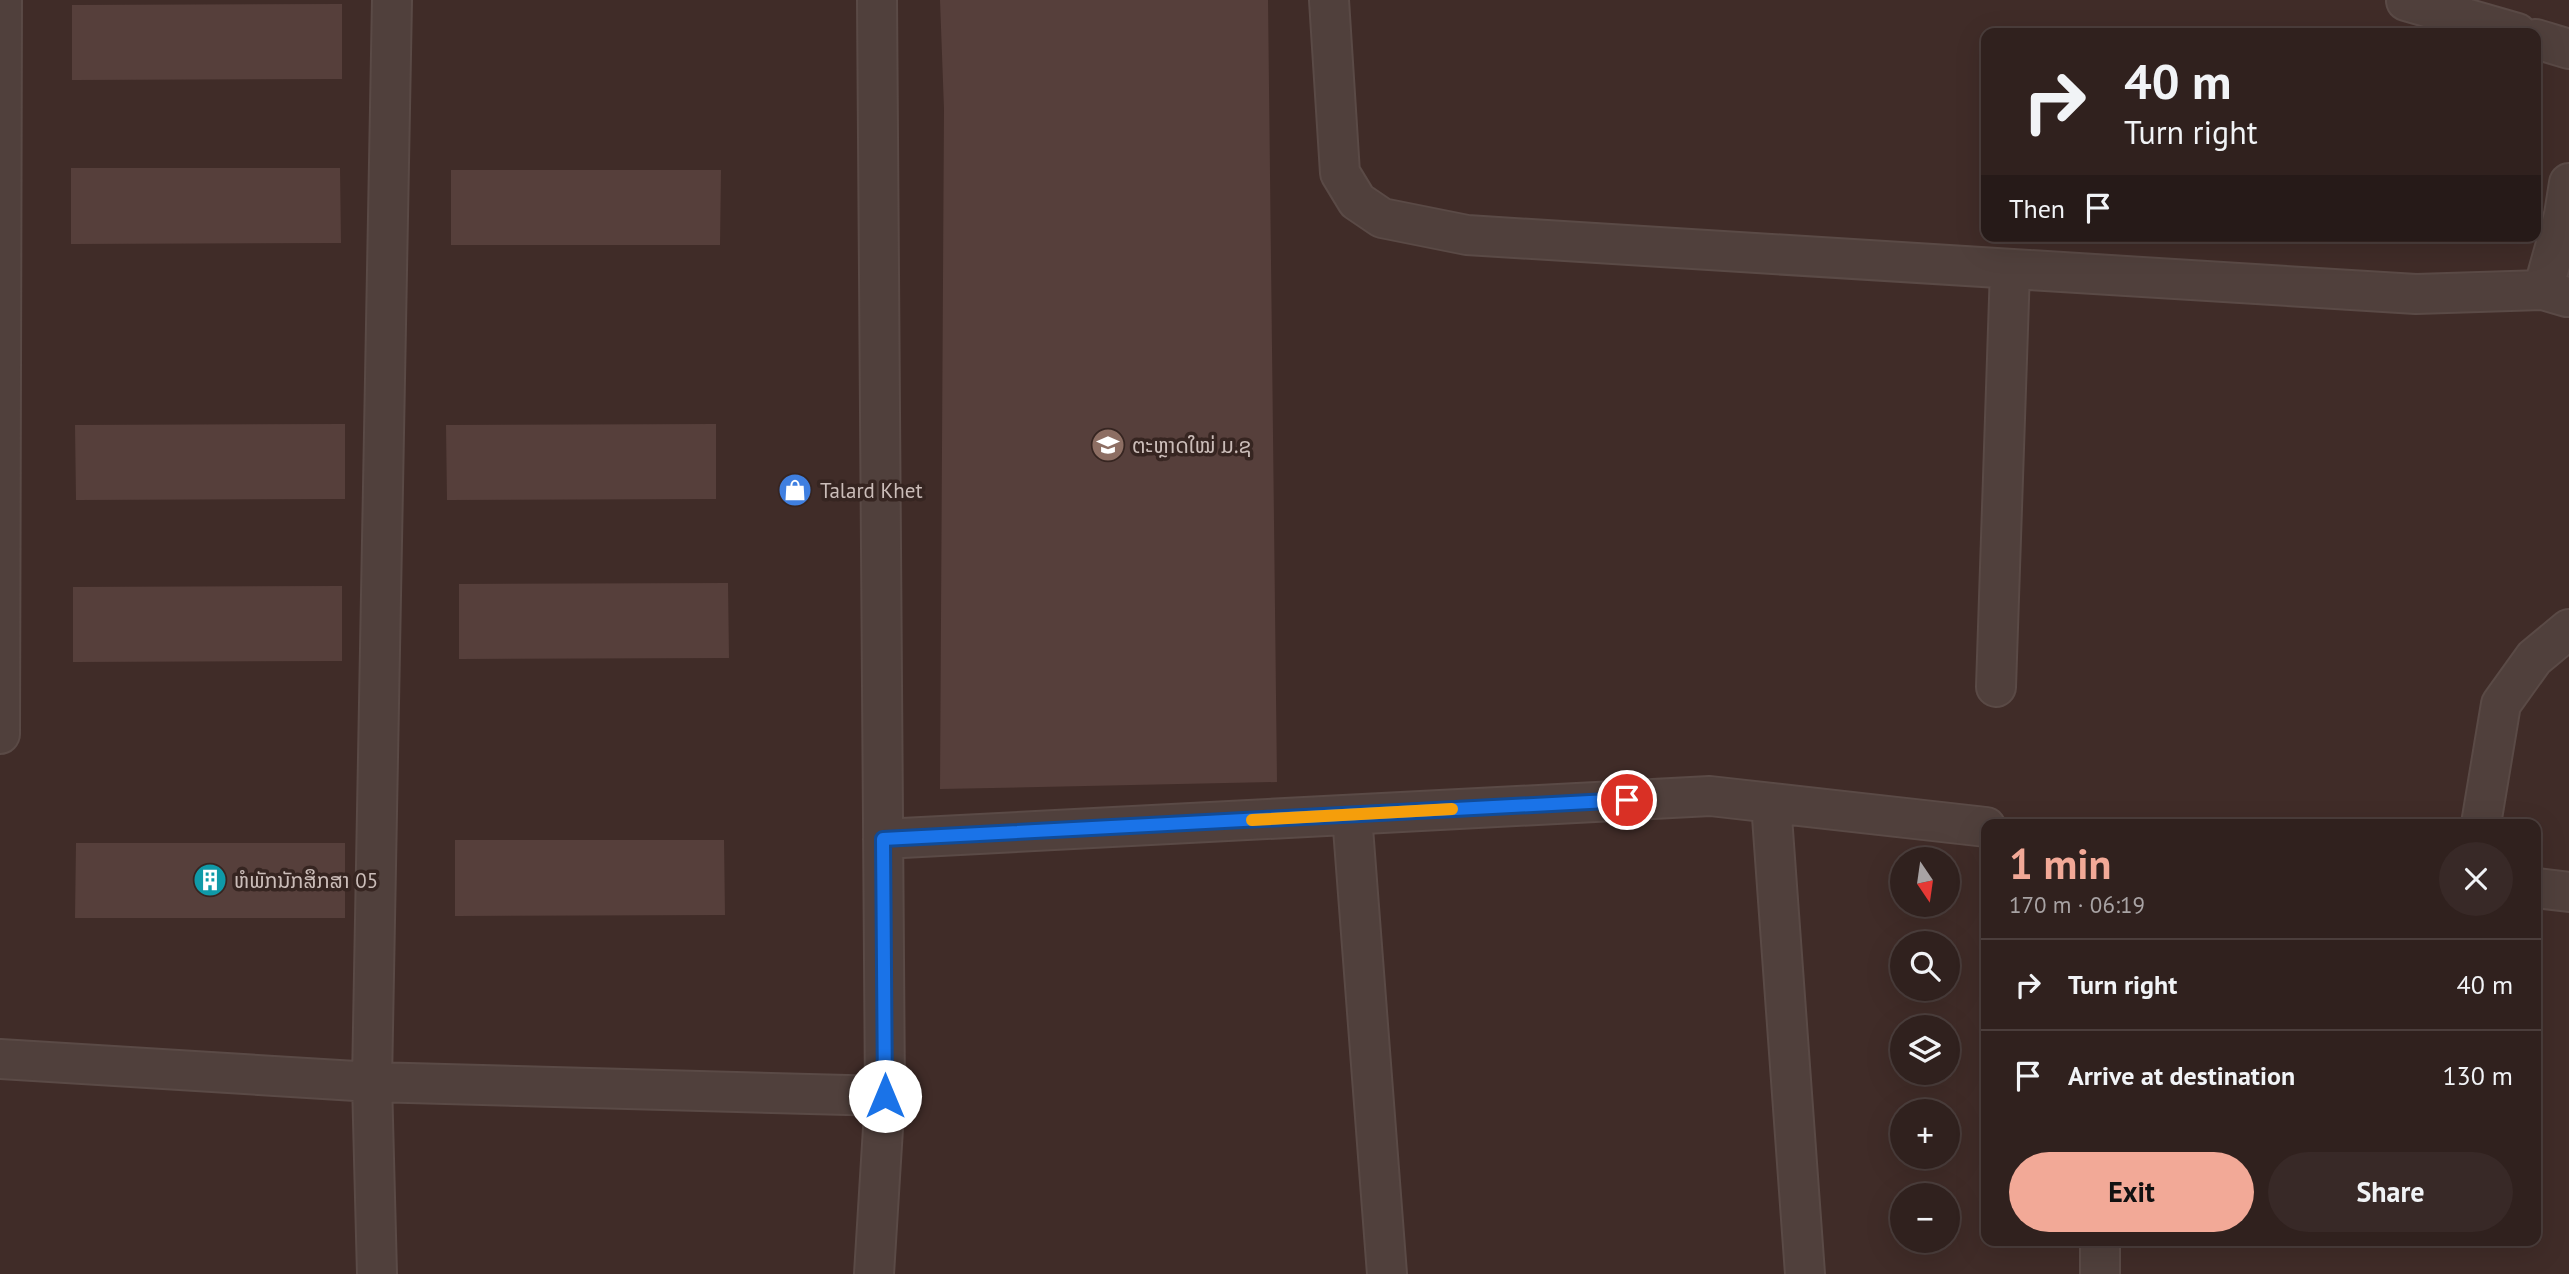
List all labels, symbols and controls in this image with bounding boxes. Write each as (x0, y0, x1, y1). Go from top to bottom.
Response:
text: 40 m (2124, 49, 2231, 113)
icon: right (2009, 56, 2100, 147)
text: Turn right (2124, 111, 2258, 153)
icon: arrive (2079, 189, 2117, 227)
text: Then (2009, 192, 2065, 225)
school or university icon: ຕະຫຼາດໃໝ່ ມ.ຊ (1089, 426, 1127, 464)
place label: ຕະຫຼາດໃໝ່ ມ.ຊ (1132, 432, 1251, 459)
shop icon: Talard Khet (776, 471, 814, 509)
place label: Talard Khet (820, 477, 923, 504)
pin (1597, 770, 1657, 830)
icon: arrive (1608, 781, 1646, 819)
text: 1 min (2009, 836, 2111, 891)
button: close (2439, 842, 2513, 916)
north arrow (1890, 847, 1960, 917)
map controls (1890, 847, 1960, 1253)
building icon: ຫໍພັກນັກສຶກສາ 05 (191, 861, 229, 899)
place label: ຫໍພັກນັກສຶກສາ 05 (234, 867, 378, 894)
text: 170 m · 06:19 (2009, 890, 2145, 919)
button: search (1890, 931, 1960, 1001)
icon: right (2009, 966, 2047, 1004)
text: Turn right (2068, 968, 2177, 1001)
text: 40 m (2457, 968, 2513, 1001)
button: layers (1890, 1015, 1960, 1085)
icon: arrive (2009, 1057, 2047, 1095)
position arrow (848, 1059, 922, 1133)
text: Arrive at destination (2068, 1059, 2295, 1092)
text: 130 m (2442, 1059, 2513, 1092)
button: + (1890, 1099, 1960, 1169)
button: Exit (2009, 1152, 2254, 1232)
button: Share (2268, 1152, 2513, 1232)
button: − (1890, 1183, 1960, 1253)

